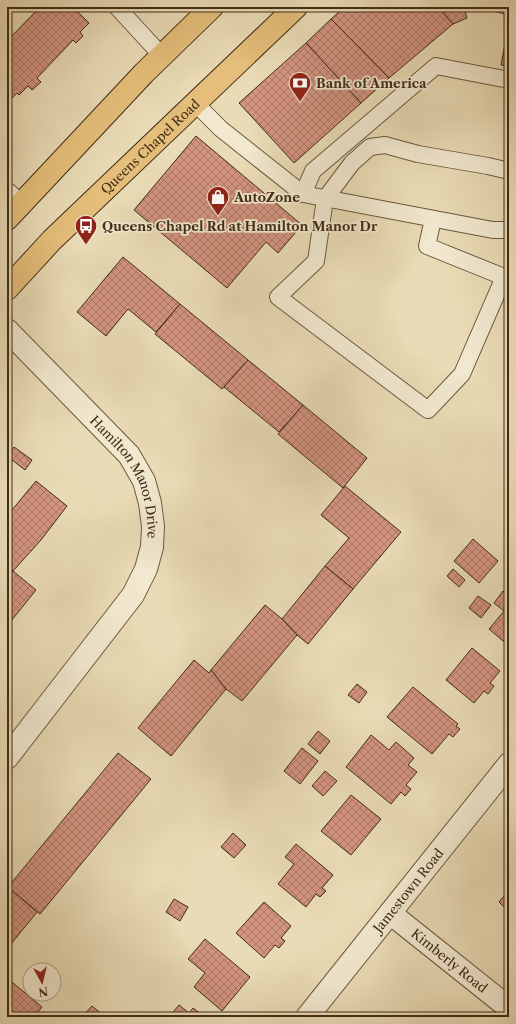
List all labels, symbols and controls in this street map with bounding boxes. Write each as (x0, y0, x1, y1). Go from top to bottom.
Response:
bank icon: Bank of America (287, 70, 313, 103)
place label: Bank of America (316, 75, 427, 91)
street label: Queens Chapel Road (97, 96, 203, 197)
shop icon: AutoZone (205, 184, 231, 217)
place label: AutoZone (233, 189, 300, 205)
bus stop icon: Queens Chapel Rd at Hamilton Manor Dr (73, 213, 99, 246)
place label: Queens Chapel Rd at Hamilton Manor Dr (102, 218, 378, 234)
street label: Hamilton Manor Drive (87, 412, 161, 539)
street label: Jamestown Road (368, 845, 447, 937)
street label: Kimberly Road (408, 925, 491, 996)
north arrow (22, 962, 62, 1002)
text: N (37, 984, 49, 1000)

